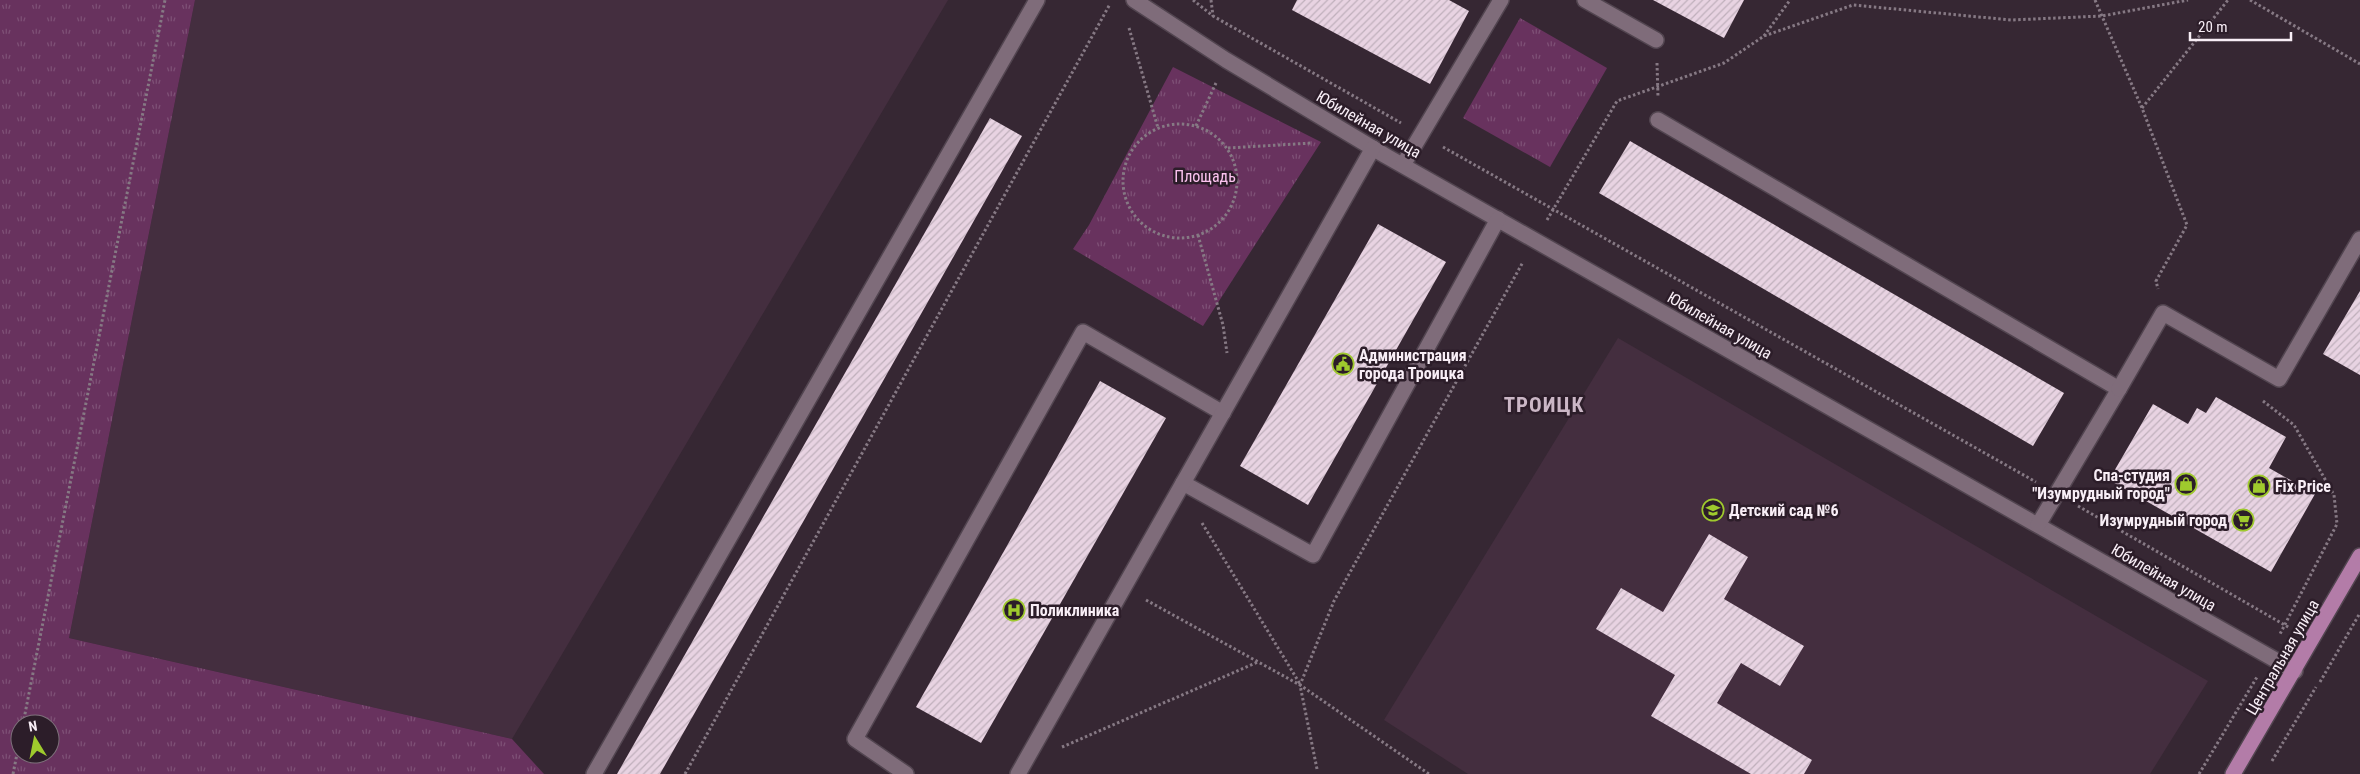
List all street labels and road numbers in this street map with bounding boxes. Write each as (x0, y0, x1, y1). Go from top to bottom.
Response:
street label: Юбилейная улица (1313, 87, 1424, 162)
street label: Юбилейная улица (1664, 288, 1775, 363)
street label: Юбилейная улица (2108, 540, 2219, 615)
street label: Центральная улица (2242, 596, 2323, 718)

